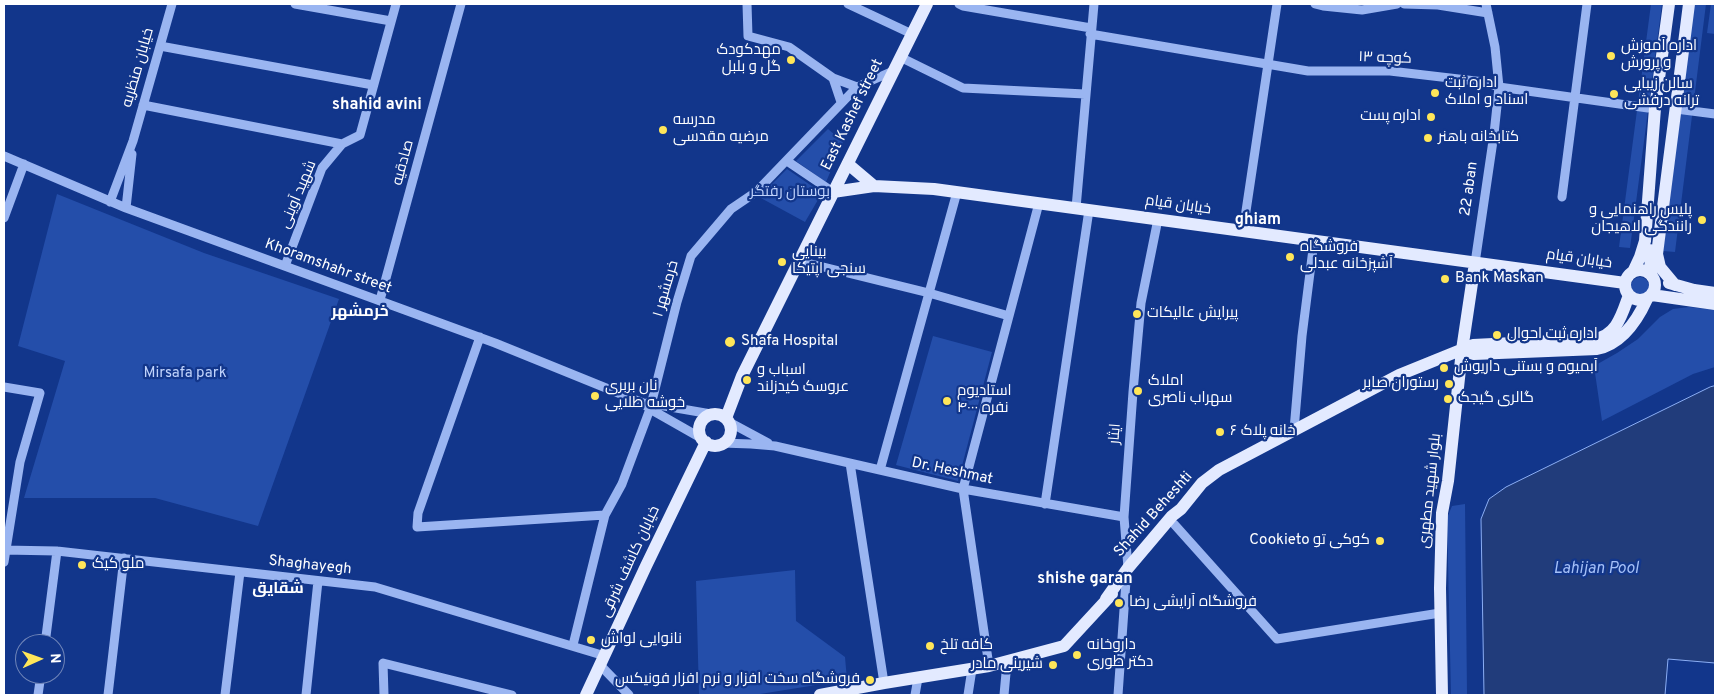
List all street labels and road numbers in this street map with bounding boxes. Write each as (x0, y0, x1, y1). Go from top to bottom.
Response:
street label: خیابان منظریه (119, 26, 159, 110)
street label: کوچه ۱۳ (1358, 49, 1412, 69)
street label: East Kashef street (818, 56, 888, 174)
street label: صادقیه (389, 138, 419, 188)
street label: شهید آوینی (277, 158, 321, 232)
street label: 22 aban (1457, 161, 1483, 217)
street label: خیابان قیام (1144, 192, 1212, 220)
street label: Khoramshahr street (262, 236, 394, 298)
street label: خیابان قیام (1545, 246, 1613, 274)
street label: خرمشهر ۱ (650, 259, 684, 319)
street label: ایثار (1106, 423, 1126, 445)
street label: بلوار شهید مطهری (1416, 432, 1446, 550)
street label: Dr. Heshmat (910, 455, 994, 489)
street label: Shahid Beheshti (1111, 469, 1197, 561)
street label: خیابان کاشف شرقی (597, 504, 665, 620)
street label: Shaghayegh (268, 553, 352, 579)

